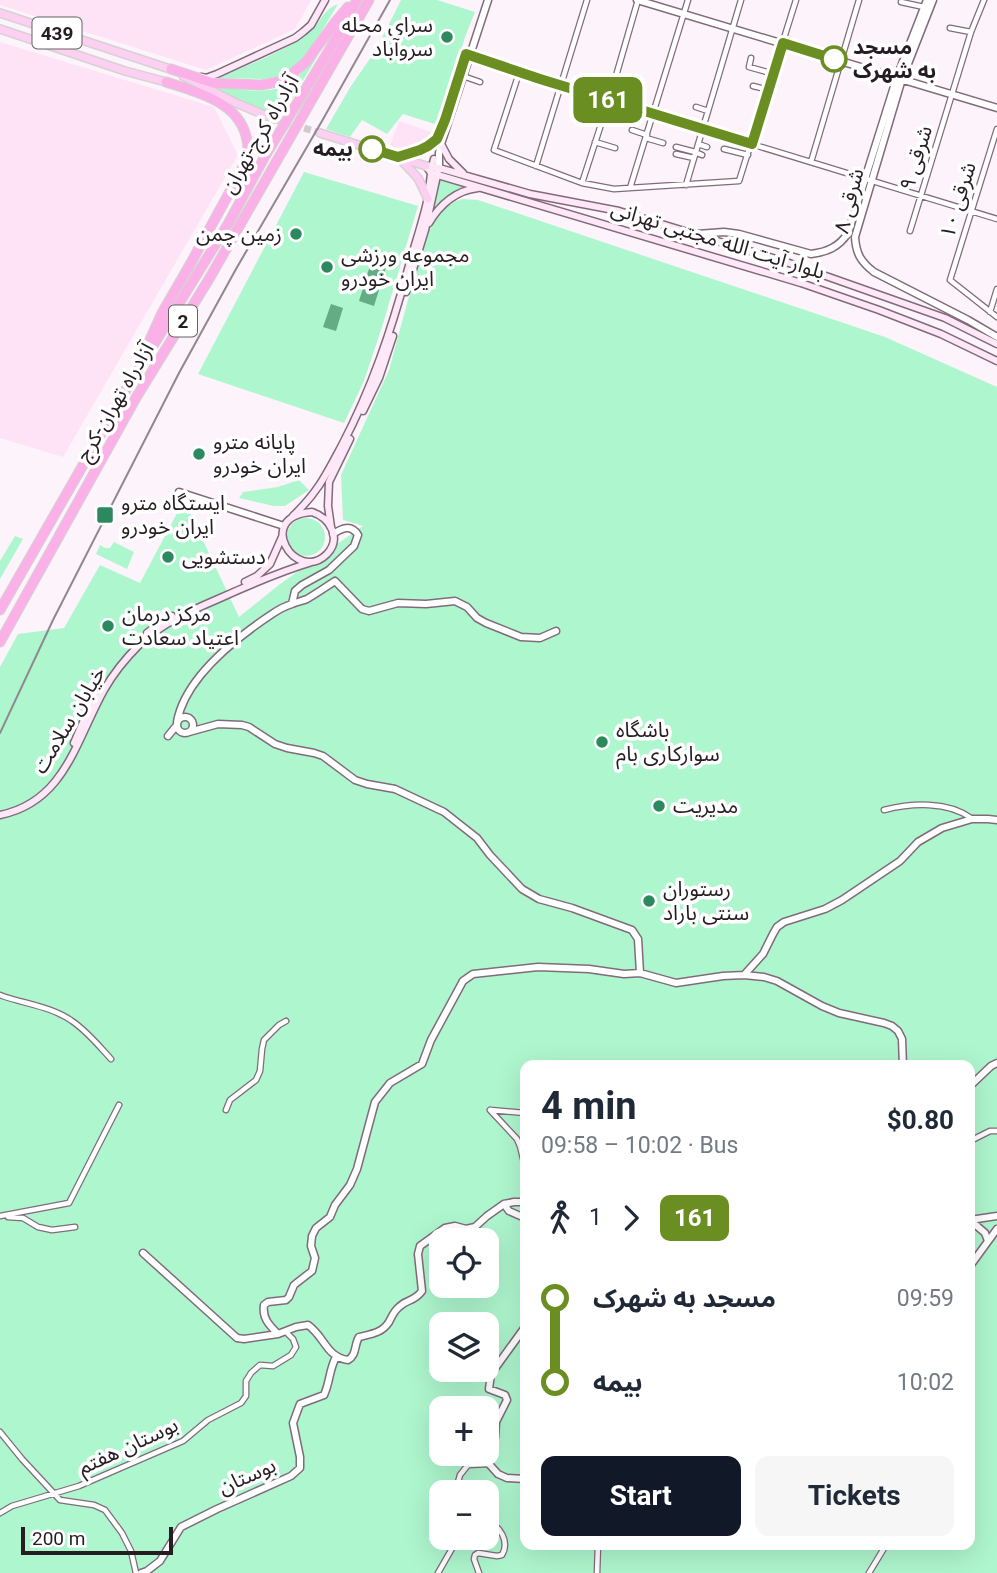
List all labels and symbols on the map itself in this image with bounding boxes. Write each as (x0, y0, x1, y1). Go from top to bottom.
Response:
place label: سرای محله سروآباد (342, 13, 433, 61)
road number: 439 (32, 18, 82, 48)
marker: سرای محله سروآباد (439, 29, 455, 45)
place label: مسجد به شهرک (853, 35, 936, 83)
marker: مسجد به شهرک (821, 46, 847, 72)
street label: آزادراه کرج-تهران (216, 70, 307, 199)
line badge: 161 (568, 77, 648, 123)
street label: ۹ شرقی (895, 123, 937, 193)
marker: بیمه (359, 136, 385, 162)
place label: بیمه (313, 137, 353, 161)
street label: ۱۰ شرقی (935, 159, 981, 241)
street label: ۸ شرقی (829, 166, 869, 236)
street label: بلوار آیت الله مجتبی تهرانی (608, 196, 828, 284)
place label: زمین چمن (196, 222, 282, 247)
marker: زمین چمن (288, 226, 304, 242)
place label: مجموعه ورزشی ایران خودرو (341, 243, 470, 291)
marker: مجموعه ورزشی ایران خودرو (319, 259, 335, 275)
road number: 2 (169, 306, 197, 336)
street label: آزادراه تهران-کرج (71, 338, 162, 467)
place label: پایانه مترو ایران خودرو (213, 430, 306, 478)
marker: پایانه مترو ایران خودرو (191, 446, 207, 462)
place label: ایستگاه مترو ایران خودرو (121, 491, 225, 539)
marker: ایستگاه مترو ایران خودرو (95, 505, 115, 525)
place label: دستشویی (182, 545, 266, 569)
marker: دستشویی (160, 549, 176, 565)
place label: مرکز درمان اعتیاد سعادت (122, 602, 239, 650)
marker: مرکز درمان اعتیاد سعادت (100, 618, 116, 634)
street label: خیابان سلامت (28, 662, 110, 778)
place label: باشگاه سوارکاری بام (616, 718, 720, 770)
marker: باشگاه سوارکاری بام (594, 734, 610, 750)
place label: مدیریت (673, 794, 738, 818)
marker: مدیریت (651, 798, 667, 814)
place label: رستوران سنتی باراد (663, 877, 749, 925)
marker: رستوران سنتی باراد (641, 893, 657, 909)
street label: بوستان هفتم (74, 1412, 183, 1482)
street label: بوستان (215, 1453, 279, 1499)
scale bar (21, 1524, 173, 1556)

